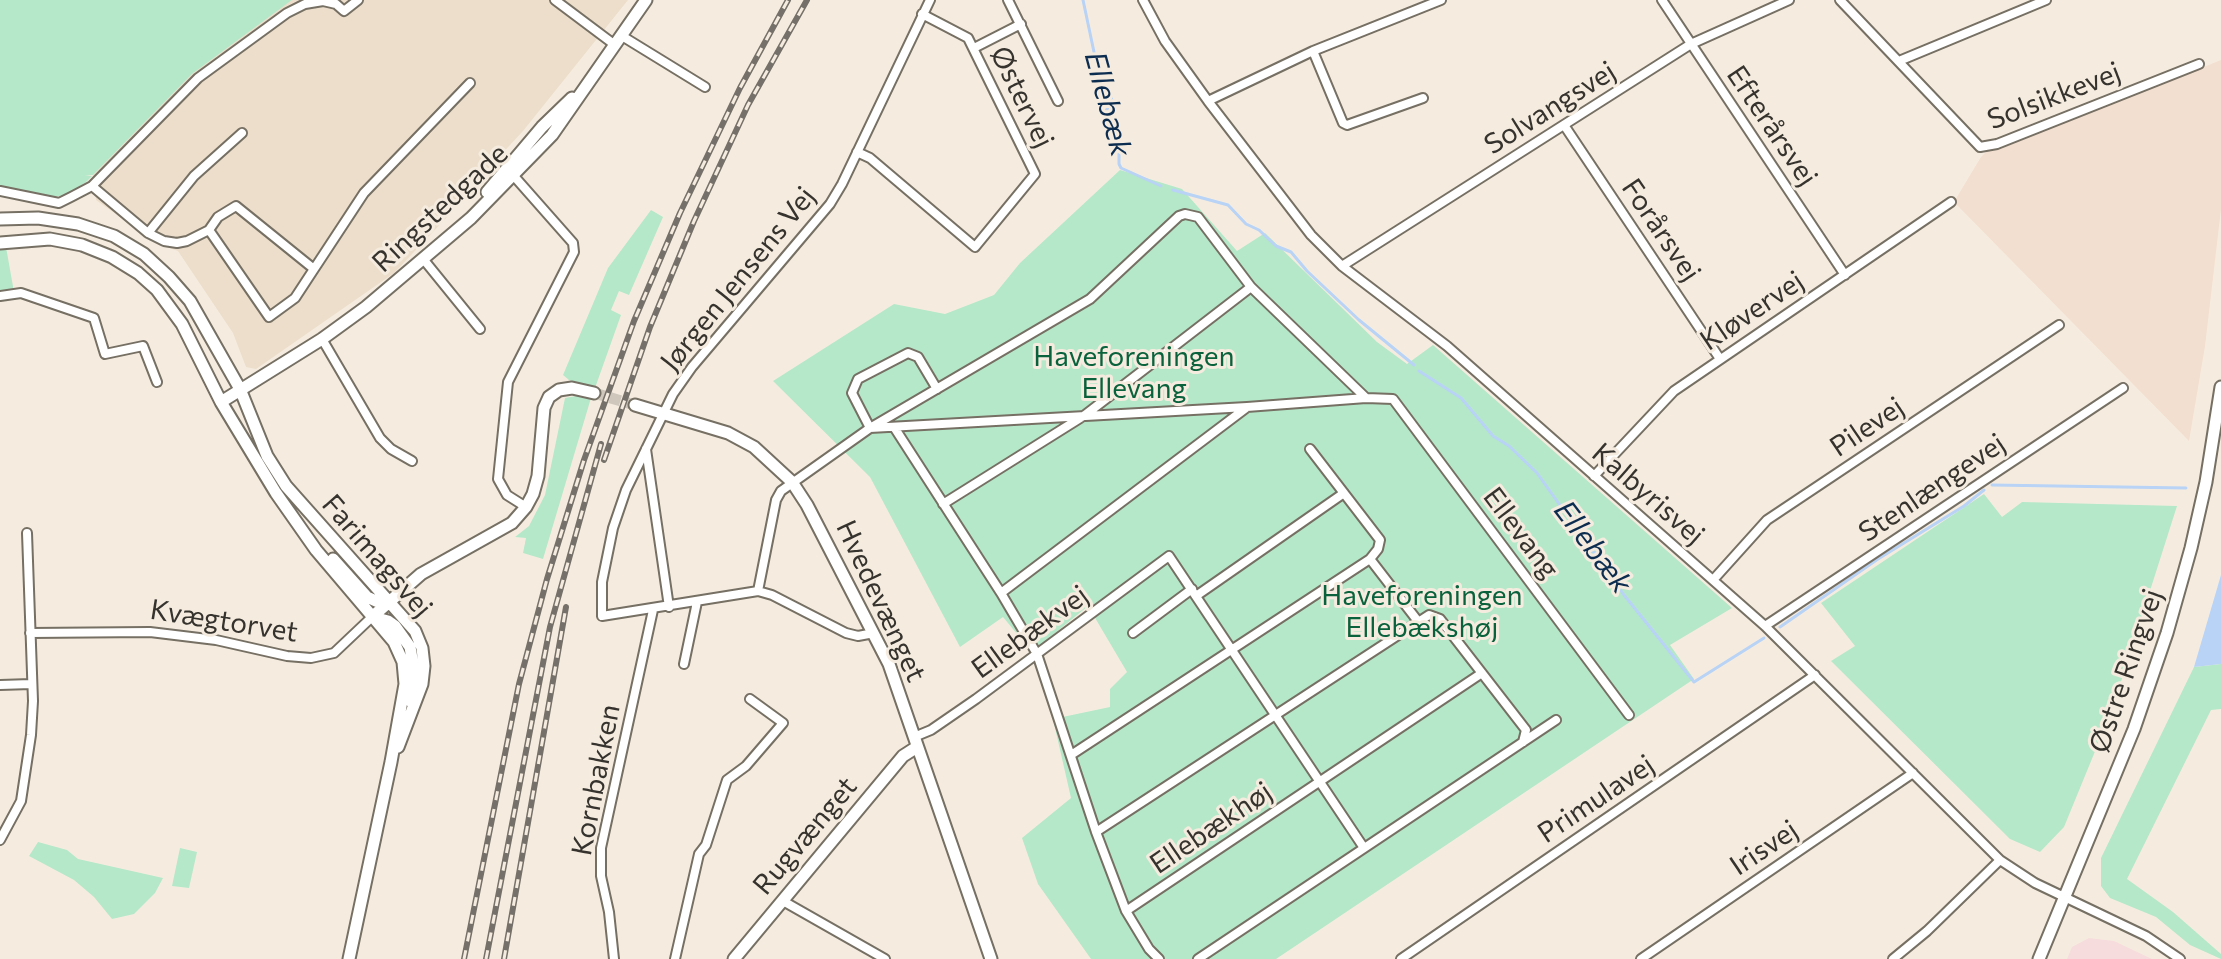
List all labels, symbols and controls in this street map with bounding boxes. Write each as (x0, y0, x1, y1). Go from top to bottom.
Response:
street label: Østervej (983, 41, 1061, 153)
water label: Ellebæk (1077, 48, 1139, 160)
street label: Solvangsvej (1478, 54, 1622, 162)
street label: Solsikkevej (1983, 55, 2125, 137)
street label: Efterårsvej (1720, 60, 1824, 192)
street label: Ringstedgade (365, 137, 515, 279)
street label: Forårsvej (1614, 172, 1708, 288)
street label: Jørgen Jensens Vej (654, 180, 822, 378)
street label: Kløvervej (1694, 264, 1810, 358)
park label: Haveforeningen Ellevang (1033, 340, 1235, 406)
street label: Pilevej (1824, 390, 1910, 464)
street label: Stenlængevej (1852, 427, 2012, 549)
street label: Kalbyrisvej (1585, 436, 1711, 552)
street label: Ellevang (1476, 481, 1566, 585)
street label: Farimagsvej (315, 488, 439, 624)
water label: Ellebæk (1546, 493, 1640, 601)
street label: Hvedevænget (829, 515, 933, 687)
street label: Ellebækvej (965, 578, 1095, 686)
park label: Haveforeningen Ellebækshøj (1321, 579, 1523, 645)
street label: Østre Ringvej (2082, 585, 2170, 757)
street label: Kvægtorvet (148, 593, 300, 649)
street label: Kornbakken (565, 701, 627, 859)
street label: Primulavej (1531, 748, 1661, 850)
street label: Rugvænget (746, 770, 864, 902)
street label: Ellebækhøj (1144, 775, 1278, 881)
street label: Irisvej (1724, 813, 1804, 883)

